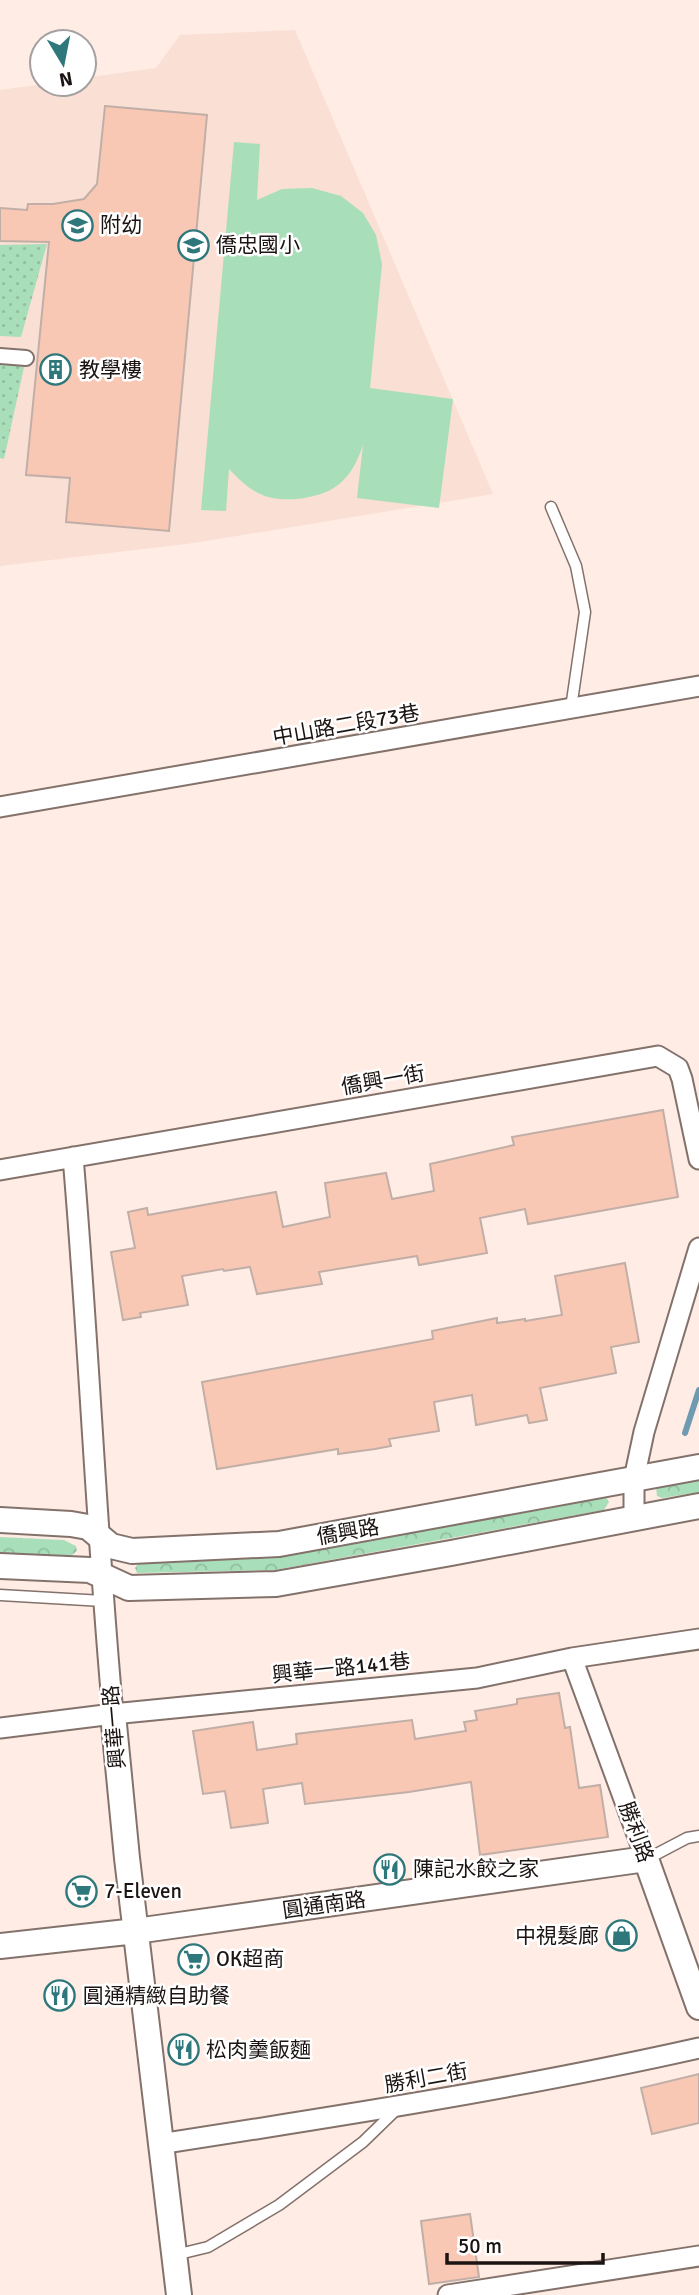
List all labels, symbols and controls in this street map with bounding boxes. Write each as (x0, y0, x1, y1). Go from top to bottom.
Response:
north arrow (28, 28, 98, 98)
text: N (57, 66, 74, 92)
school or university icon: 附幼 (60, 208, 94, 242)
place label: 附幼 (100, 212, 142, 238)
school or university icon: 僑忠國小 (176, 228, 210, 262)
place label: 僑忠國小 (216, 232, 300, 258)
building icon: 教學樓 (39, 353, 73, 387)
place label: 教學樓 (79, 357, 142, 383)
street label: 中山路二段73巷 (271, 699, 421, 751)
street label: 僑興一街 (339, 1060, 427, 1100)
street label: 僑興路 (315, 1514, 381, 1550)
street label: 興華一路141巷 (271, 1648, 411, 1688)
street label: 興華一路 (97, 1684, 131, 1770)
street label: 勝利路 (613, 1798, 659, 1866)
restaurant icon: 陳記水餃之家 (373, 1852, 407, 1886)
place label: 陳記水餃之家 (413, 1856, 539, 1882)
supermarket icon: 7-Eleven (64, 1874, 98, 1908)
place label: 7-Eleven (104, 1878, 182, 1904)
street label: 圓通南路 (281, 1886, 367, 1924)
shop icon: 中視髮廊 (605, 1919, 639, 1953)
place label: 中視髮廊 (515, 1923, 599, 1949)
supermarket icon: OK超商 (176, 1942, 210, 1976)
place label: OK超商 (216, 1946, 284, 1972)
restaurant icon: 圓通精緻自助餐 (43, 1979, 77, 2013)
place label: 圓通精緻自助餐 (83, 1983, 230, 2009)
restaurant icon: 松肉羹飯麵 (166, 2033, 200, 2067)
place label: 松肉羹飯麵 (206, 2037, 311, 2063)
street label: 勝利二街 (382, 2058, 470, 2098)
scale bar (447, 2222, 603, 2266)
text: 50 m (458, 2233, 502, 2259)

